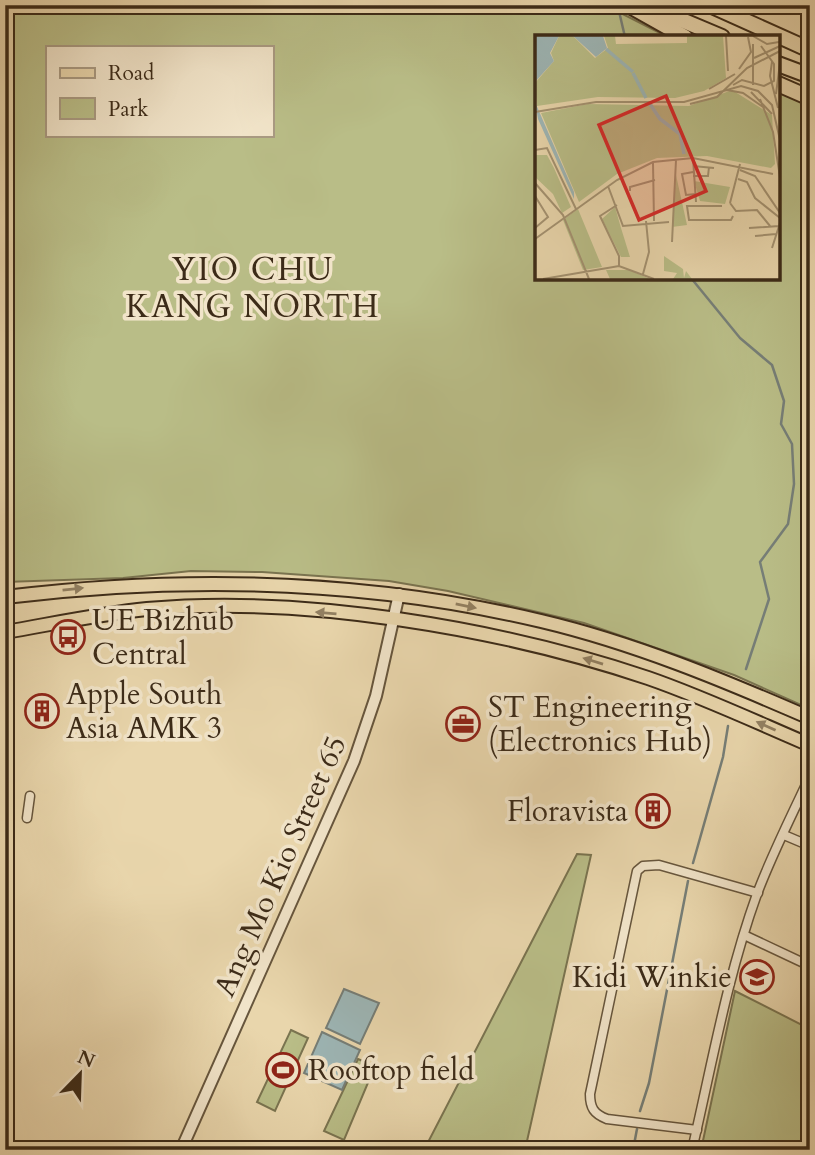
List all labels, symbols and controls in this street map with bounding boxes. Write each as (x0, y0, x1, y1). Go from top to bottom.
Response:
inset map (535, 35, 780, 280)
legend (46, 46, 273, 136)
text: Road (108, 59, 154, 88)
text: Park (108, 95, 149, 124)
district label: YIO CHU KANG NORTH (125, 248, 381, 329)
one-way arrow (62, 583, 84, 594)
place label: UE Bizhub Central (92, 600, 234, 675)
one-way arrow (455, 601, 477, 612)
one-way arrow (314, 607, 336, 618)
bus stop icon: UE Bizhub Central (49, 618, 87, 656)
one-way arrow (582, 656, 603, 666)
place label: Apple South Asia AMK 3 (66, 674, 223, 749)
place label: ST Engineering (Electronics Hub) (488, 687, 712, 762)
building icon: Apple South Asia AMK 3 (23, 692, 61, 730)
office icon: ST Engineering (Electronics Hub) (444, 705, 482, 743)
one-way arrow (756, 721, 777, 732)
street label: Ang Mo Kio Street 65 (204, 729, 356, 1003)
place label: Floravista (507, 791, 628, 832)
building icon: Floravista (634, 792, 672, 830)
place label: Kidi Winkie (572, 957, 732, 998)
school or university icon: Kidi Winkie (738, 958, 776, 996)
north arrow (46, 1040, 116, 1110)
text: N (74, 1044, 99, 1075)
place label: Rooftop field (308, 1050, 474, 1091)
sports icon: Rooftop field (264, 1051, 302, 1089)

